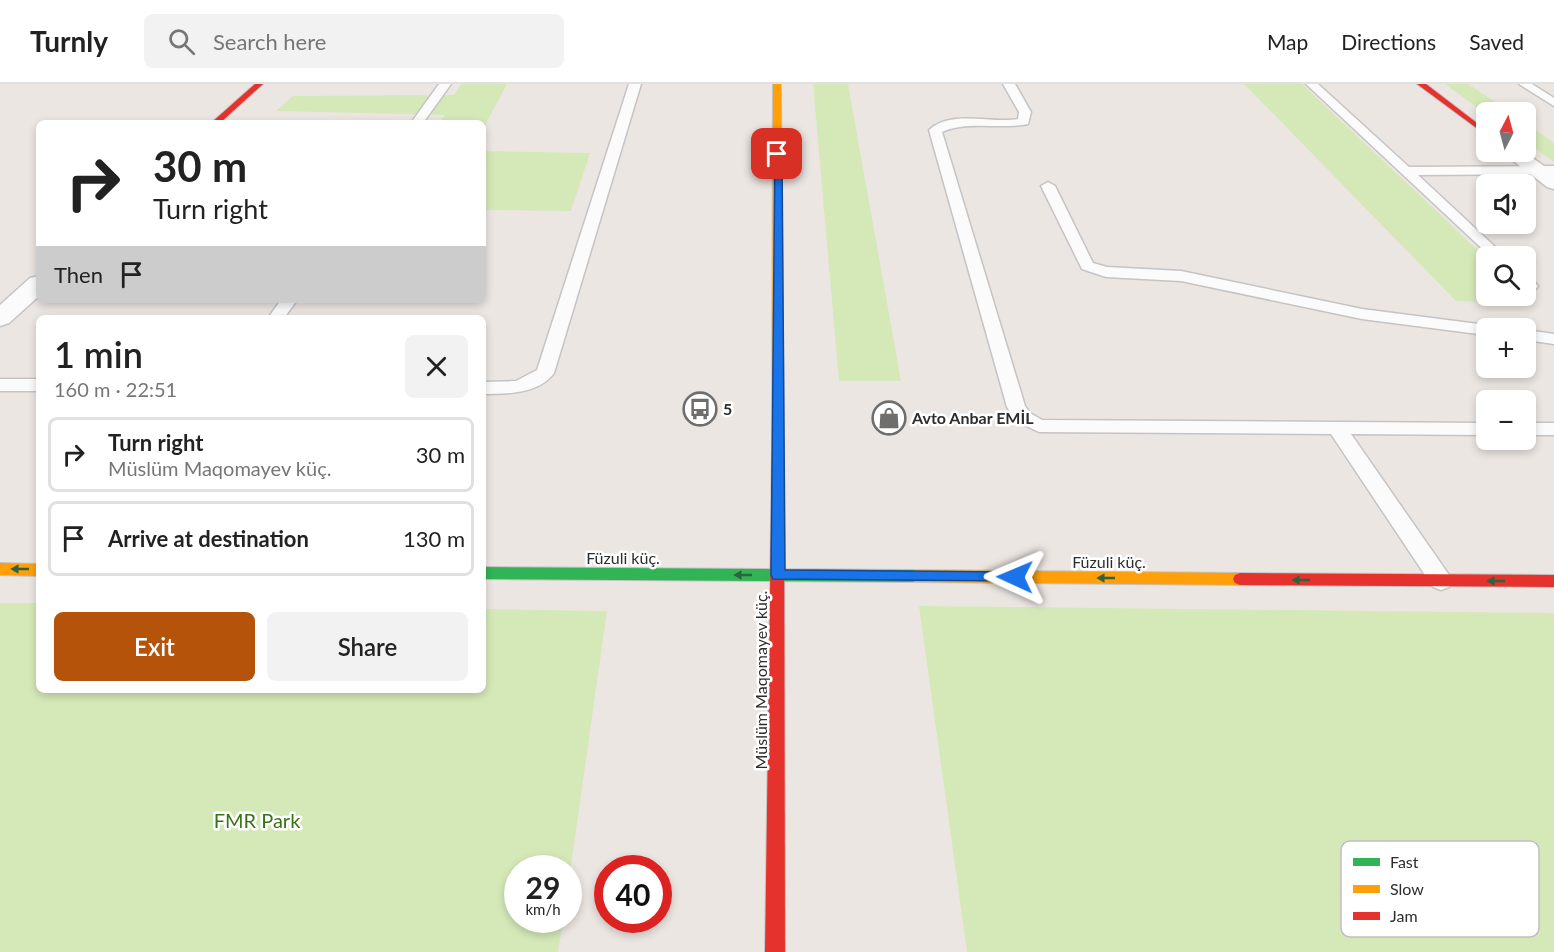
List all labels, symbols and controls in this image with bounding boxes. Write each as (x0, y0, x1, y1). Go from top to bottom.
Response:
search box (144, 14, 564, 68)
text: Turnly (30, 24, 108, 58)
icon: search (165, 25, 198, 58)
text: Search here (213, 28, 326, 55)
text: Map (1267, 29, 1308, 54)
text: Directions (1341, 29, 1436, 54)
text: Saved (1469, 29, 1524, 54)
north arrow (1476, 102, 1536, 162)
map controls (1476, 102, 1536, 450)
pin (751, 128, 802, 179)
icon: arrive (760, 137, 793, 170)
text: 30 m (153, 141, 247, 191)
icon: right (54, 144, 132, 222)
button: sound (1476, 174, 1536, 234)
text: Turn right (153, 192, 268, 225)
button: search (1476, 246, 1536, 306)
icon: arrive (115, 258, 148, 291)
text: Then (54, 261, 103, 288)
button: + (1476, 318, 1536, 378)
text: 1 min (54, 332, 143, 376)
button: close (405, 335, 468, 398)
text: 160 m · 22:51 (54, 377, 177, 401)
button: − (1476, 390, 1536, 450)
bus stop icon: 5 (682, 391, 718, 427)
place label: 5 (723, 399, 732, 418)
shop icon: Avto Anbar EMİL (871, 400, 907, 436)
place label: Avto Anbar EMİL (911, 408, 1034, 427)
text: Turn right (108, 429, 203, 456)
icon: right (57, 438, 90, 471)
text: 30 m (416, 441, 465, 468)
text: Müslüm Maqomayev küç. (108, 456, 331, 480)
icon: arrive (57, 522, 90, 555)
text: Arrive at destination (108, 525, 309, 552)
text: 130 m (403, 525, 465, 552)
position arrow (983, 545, 1047, 609)
street label: Füzuli küç. (586, 548, 660, 567)
street label: Füzuli küç. (1072, 552, 1146, 571)
one-way arrow (10, 565, 29, 574)
one-way arrow (733, 570, 752, 580)
one-way arrow (1096, 573, 1115, 583)
one-way arrow (1291, 575, 1310, 585)
one-way arrow (1486, 576, 1505, 586)
street label: Müslüm Maqomayev küç. (751, 591, 770, 769)
button: Exit (54, 612, 255, 681)
button: Share (267, 612, 468, 681)
park label: FMR Park (214, 808, 301, 832)
legend (1341, 841, 1539, 937)
text: Fast (1390, 852, 1419, 871)
speed limit sign: 40 (594, 855, 672, 933)
text: 29 (526, 869, 560, 905)
text: Slow (1390, 879, 1424, 898)
text: km/h (525, 900, 561, 918)
text: Jam (1390, 906, 1418, 925)

